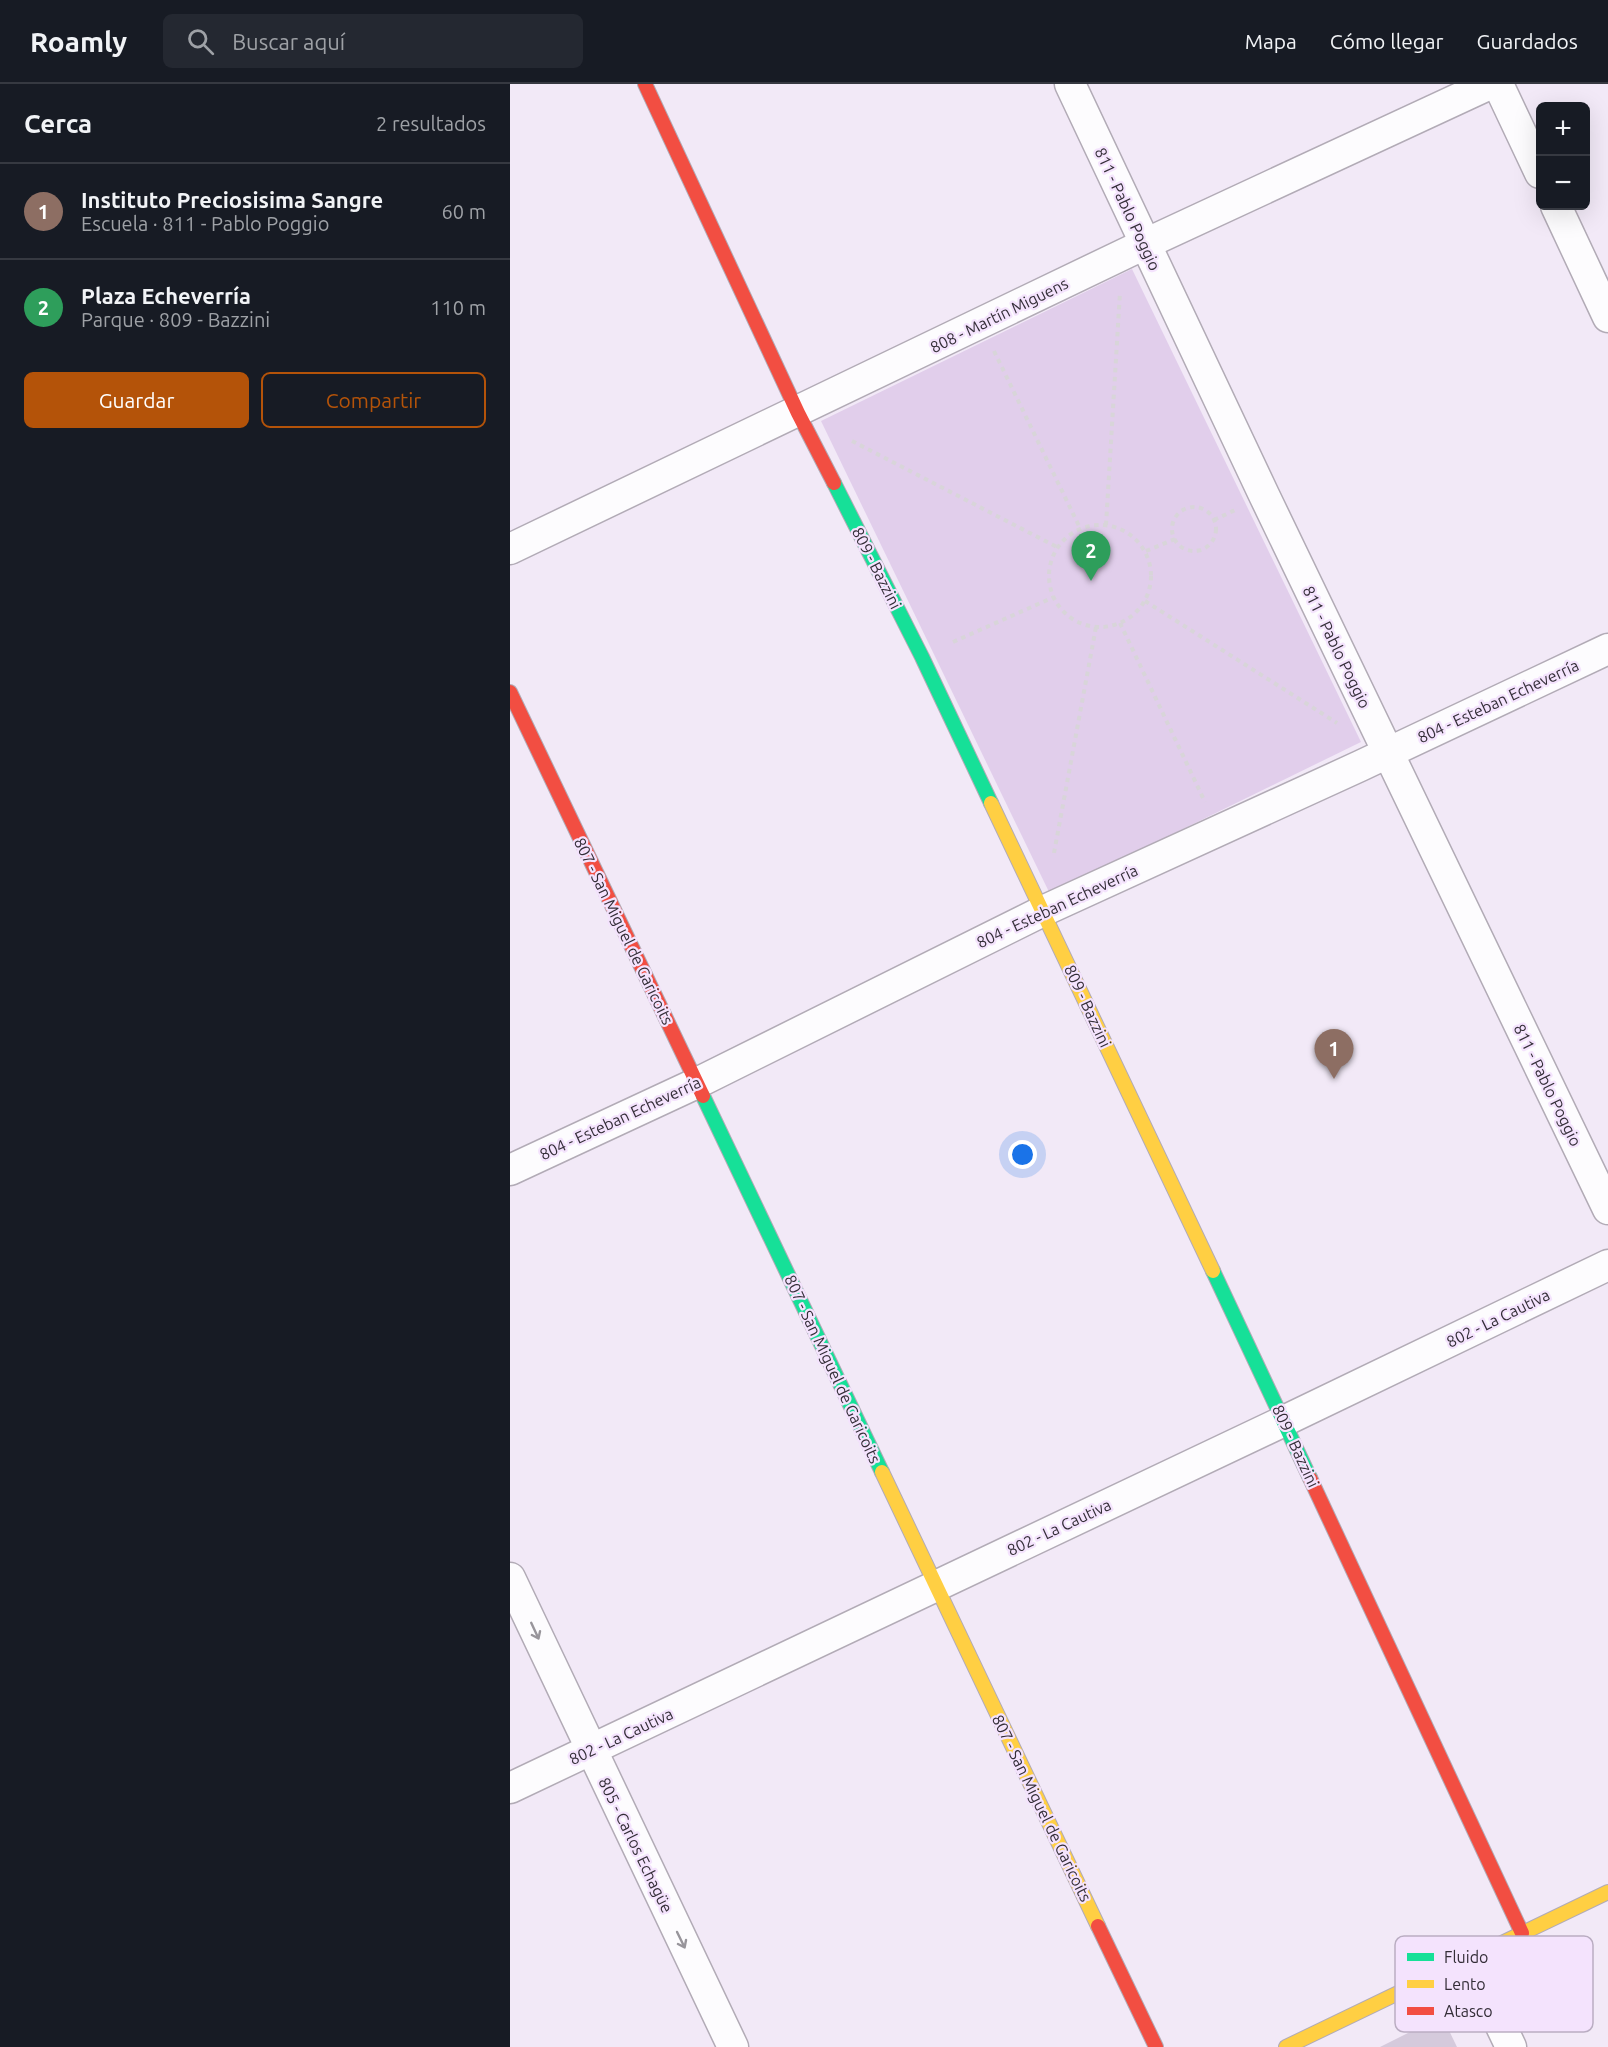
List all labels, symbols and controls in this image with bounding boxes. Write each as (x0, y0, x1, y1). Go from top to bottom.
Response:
search box (163, 14, 583, 68)
icon: search (184, 25, 217, 58)
text: Roamly (30, 26, 127, 57)
text: Buscar aquí (232, 29, 345, 54)
text: Mapa (1245, 29, 1297, 53)
text: Cómo llegar (1330, 29, 1444, 53)
text: Guardados (1477, 29, 1578, 53)
map controls (1536, 102, 1590, 210)
button: + (1536, 102, 1590, 156)
text: Cerca (24, 109, 92, 138)
text: 2 resultados (376, 112, 486, 135)
street label: 811 - Pablo Poggio (1092, 145, 1164, 273)
button: − (1536, 156, 1590, 210)
text: Instituto Preciosisima Sangre (81, 187, 383, 212)
text: 1 (38, 200, 49, 223)
text: 60 m (442, 200, 486, 223)
text: Escuela · 811 - Pablo Poggio (81, 212, 329, 235)
street label: 808 - Martín Miguens (927, 274, 1071, 356)
text: Plaza Echeverría (81, 283, 251, 308)
text: 2 (38, 296, 49, 319)
text: 110 m (430, 296, 486, 319)
text: Parque · 809 - Bazzini (81, 308, 270, 331)
button: Guardar (24, 372, 249, 428)
button: Compartir (261, 372, 486, 428)
street label: 809 - Bazzini (849, 524, 905, 612)
pin: 2 (1072, 532, 1110, 581)
street label: 811 - Pablo Poggio (1300, 583, 1374, 711)
street label: 804 - Esteban Echeverría (1415, 656, 1581, 746)
street label: 807 - San Miguel de Garicoits (571, 835, 677, 1027)
street label: 804 - Esteban Echeverría (974, 861, 1140, 951)
street label: 809 - Bazzini (1061, 962, 1115, 1050)
street label: 811 - Pablo Poggio (1511, 1021, 1585, 1149)
pin: 1 (1314, 1030, 1354, 1079)
street label: 804 - Esteban Echeverría (537, 1073, 703, 1163)
your location (1008, 1140, 1037, 1169)
street label: 807 - San Miguel de Garicoits (781, 1272, 885, 1466)
street label: 802 - La Cautiva (1444, 1285, 1552, 1351)
street label: 809 - Bazzini (1269, 1402, 1323, 1490)
street label: 802 - La Cautiva (1004, 1495, 1114, 1559)
one-way arrow (529, 1621, 541, 1639)
street label: 802 - La Cautiva (566, 1704, 676, 1768)
street label: 807 - San Miguel de Garicoits (989, 1712, 1095, 1904)
street label: 805 - Carlos Echagüe (595, 1774, 677, 1916)
one-way arrow (676, 1930, 688, 1948)
legend (1395, 1936, 1593, 2032)
text: Fluido (1444, 1948, 1488, 1966)
text: Lento (1444, 1975, 1486, 1993)
text: Atasco (1444, 2002, 1493, 2020)

